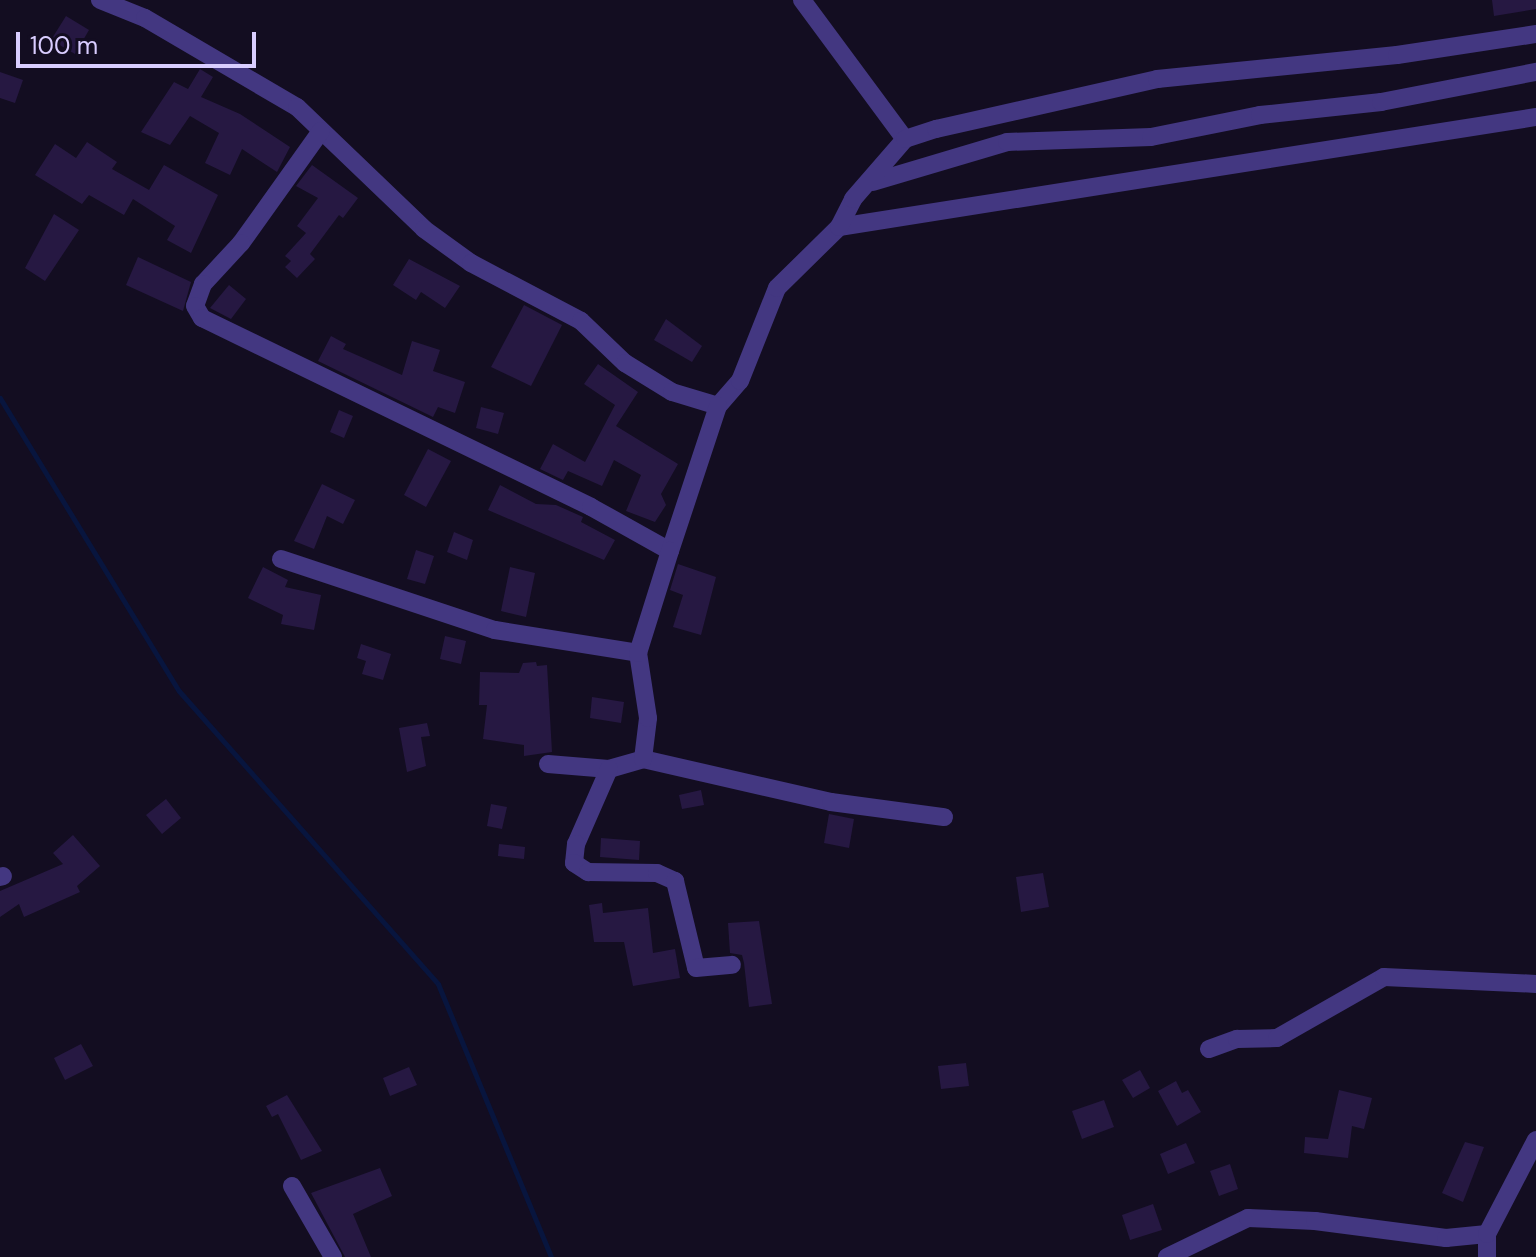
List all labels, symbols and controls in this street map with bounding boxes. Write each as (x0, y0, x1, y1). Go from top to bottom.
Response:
scale bar (20, 16, 260, 66)
text: 100 m (30, 30, 98, 61)

